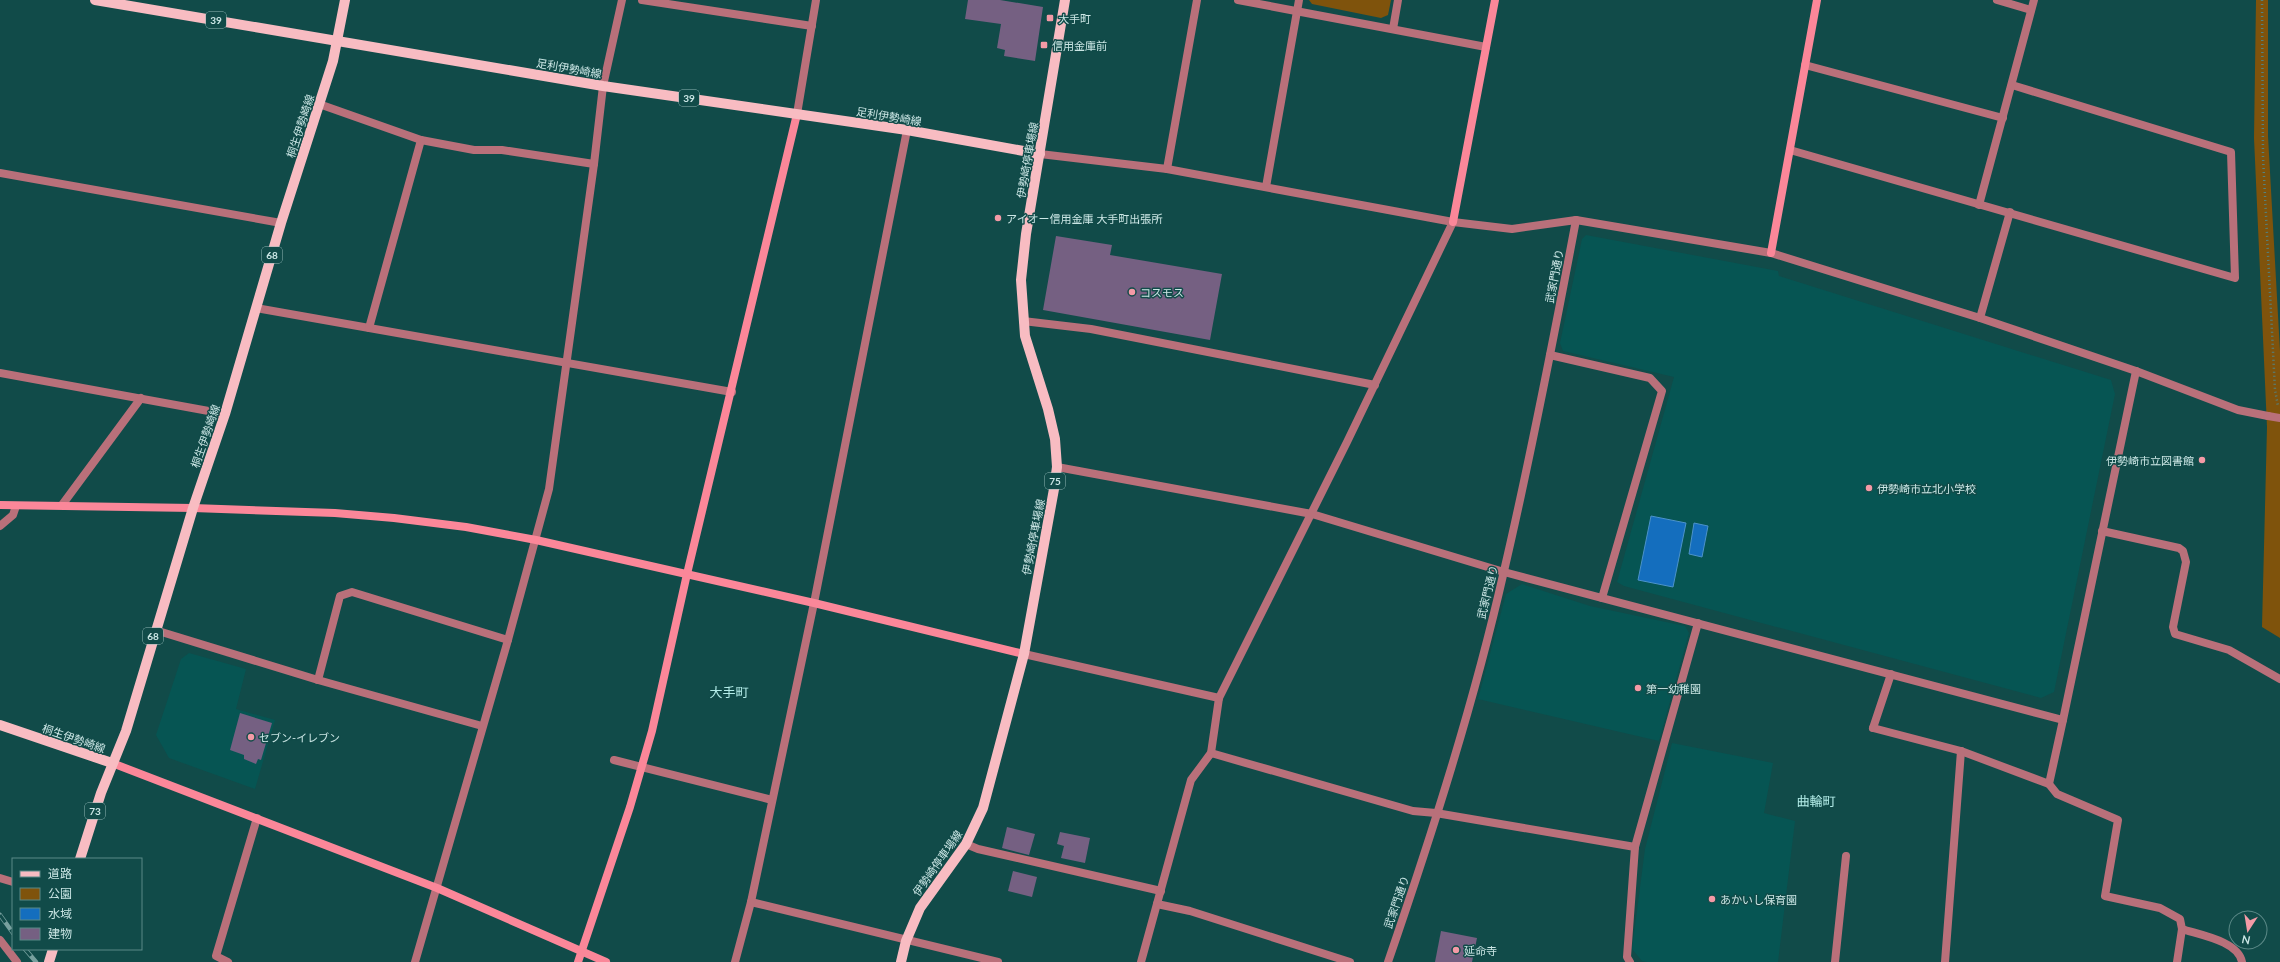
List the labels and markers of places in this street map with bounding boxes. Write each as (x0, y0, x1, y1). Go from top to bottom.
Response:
place label: 大手町 (1058, 12, 1091, 25)
marker: 大手町 (1045, 13, 1055, 23)
place label: 信用金庫前 (1052, 39, 1107, 52)
marker: 信用金庫前 (1039, 40, 1049, 50)
place label: アイオー信用金庫 大手町出張所 (1006, 212, 1163, 225)
marker: アイオー信用金庫 大手町出張所 (993, 213, 1003, 223)
place label: コスモス (1140, 286, 1184, 299)
marker: コスモス (1127, 287, 1137, 297)
place label: 伊勢崎市立図書館 (2106, 454, 2194, 467)
marker: 伊勢崎市立図書館 (2197, 455, 2207, 465)
place label: 伊勢崎市立北小学校 (1877, 482, 1976, 495)
marker: 伊勢崎市立北小学校 (1864, 483, 1874, 493)
place label: 第一幼稚園 (1646, 682, 1701, 695)
marker: 第一幼稚園 (1633, 683, 1643, 693)
place label: セブン-イレブン (259, 731, 340, 744)
marker: セブン-イレブン (246, 732, 256, 742)
place label: あかいし保育園 (1720, 893, 1797, 906)
marker: あかいし保育園 (1707, 894, 1717, 904)
place label: 延命寺 (1464, 944, 1497, 957)
marker: 延命寺 (1451, 945, 1461, 955)

